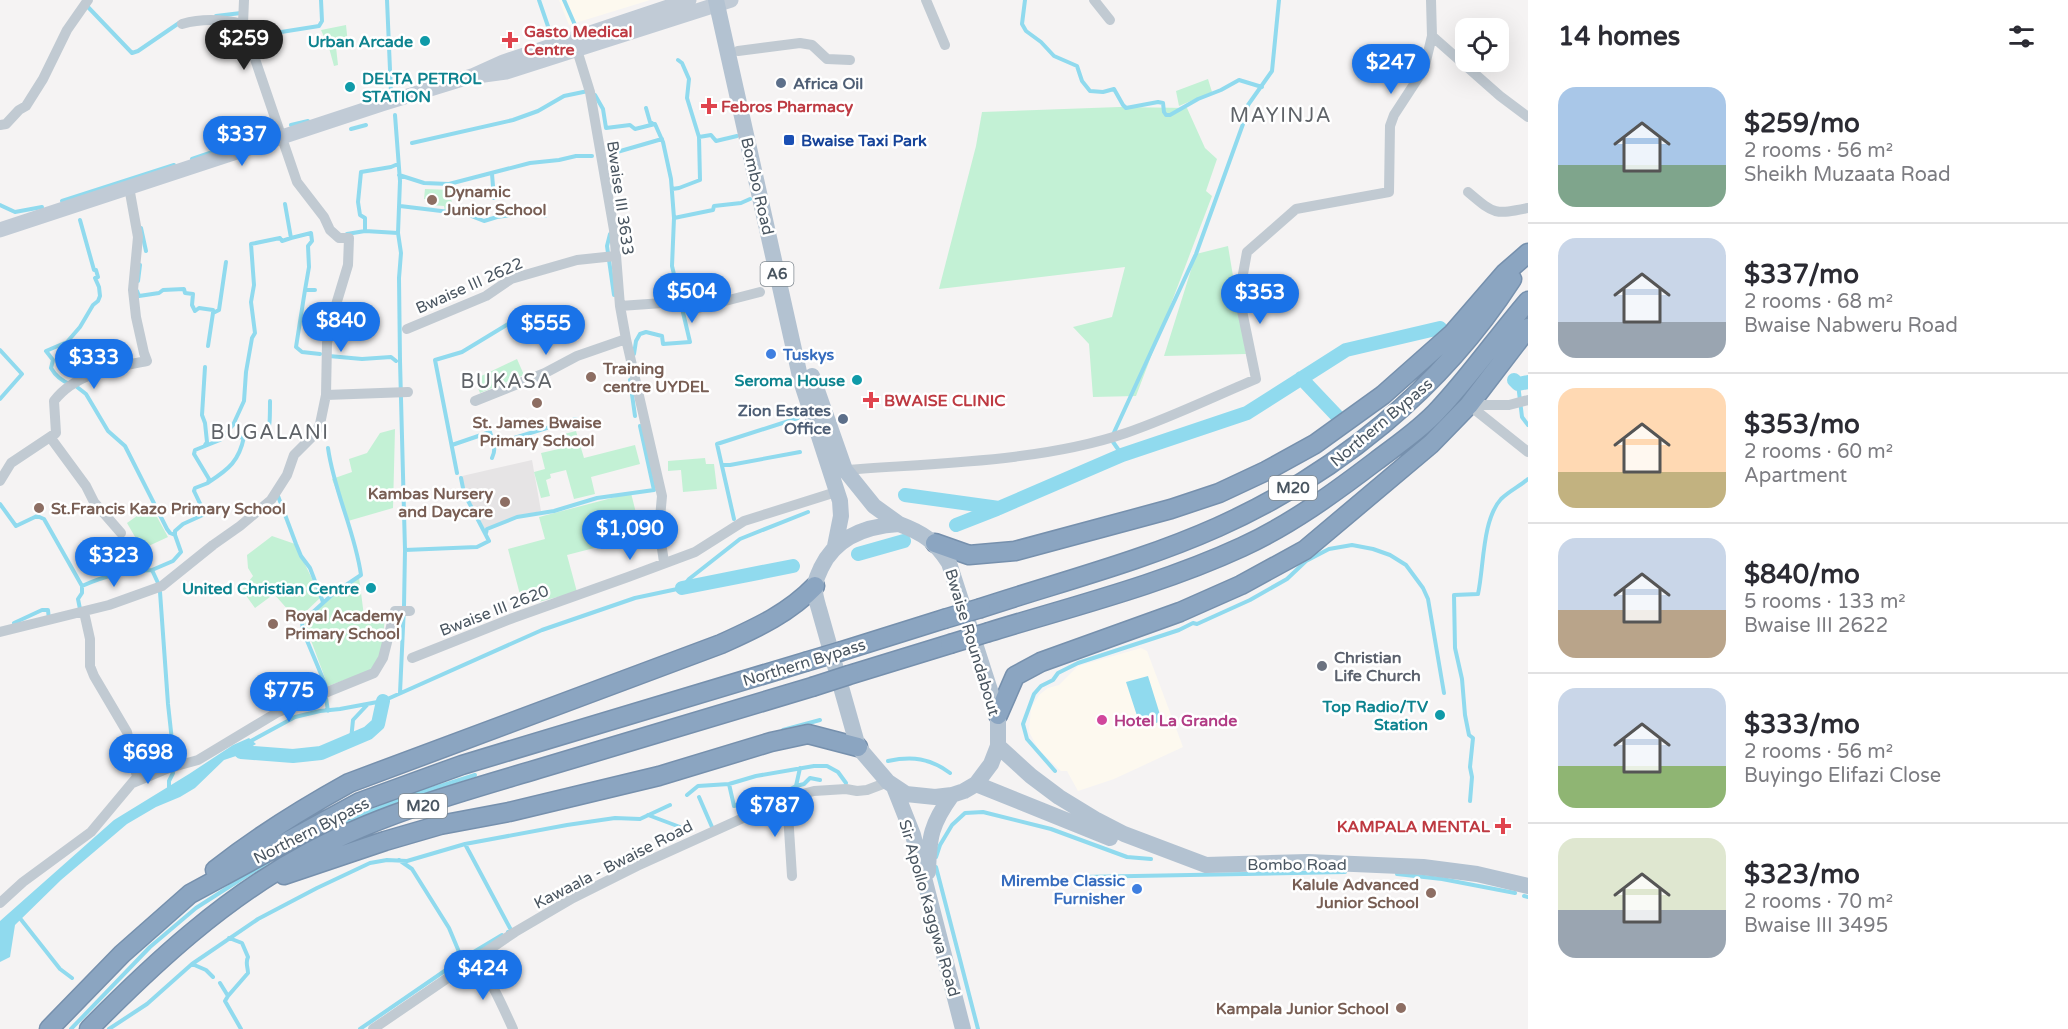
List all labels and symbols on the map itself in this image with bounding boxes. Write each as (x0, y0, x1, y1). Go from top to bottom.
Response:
pin: $259 (208, 20, 280, 71)
place label: Gasto Medical Centre (524, 22, 632, 60)
marker: Gasto Medical Centre (501, 31, 519, 49)
place label: Urban Arcade (308, 32, 413, 52)
marker: Urban Arcade (418, 34, 432, 48)
pin: $247 (1355, 44, 1427, 95)
place label: DELTA PETROL STATION (362, 69, 482, 107)
place label: Africa Oil (793, 74, 863, 94)
marker: Africa Oil (774, 76, 788, 90)
marker: DELTA PETROL STATION (343, 80, 357, 94)
place label: Febros Pharmacy (721, 97, 853, 117)
marker: Febros Pharmacy (702, 99, 716, 113)
district label: MAYINJA (1230, 104, 1332, 128)
pin: $337 (206, 116, 278, 167)
place label: Bwaise Taxi Park (801, 131, 927, 151)
marker: Bwaise Taxi Park (782, 133, 796, 147)
street label: Bombo Road (736, 135, 778, 237)
street label: Bwaise III 3633 (602, 140, 638, 257)
place label: Dynamic Junior School (443, 182, 547, 220)
marker: Dynamic Junior School (425, 193, 439, 207)
street label: Bwaise III 2622 (413, 253, 526, 319)
road number: A6 (760, 262, 794, 286)
pin: $504 (656, 273, 728, 324)
pin: $353 (1224, 274, 1296, 325)
pin: $840 (305, 302, 377, 353)
pin: $555 (510, 305, 582, 356)
pin: $333 (58, 339, 130, 390)
place label: Tuskys (782, 345, 835, 365)
marker: Tuskys (764, 347, 778, 361)
place label: Training centre UYDEL (602, 359, 710, 397)
district label: BUKASA (460, 370, 554, 394)
marker: Training centre UYDEL (584, 370, 598, 384)
place label: Seroma House (735, 371, 845, 391)
marker: Seroma House (850, 373, 864, 387)
street label: Northern Bypass (1326, 374, 1437, 471)
marker: BWAISE CLINIC (862, 391, 880, 409)
place label: BWAISE CLINIC (884, 391, 1005, 411)
marker: St. James Bwaise Primary School (530, 396, 544, 410)
place label: Zion Estates Office (738, 401, 831, 439)
marker: Zion Estates Office (836, 412, 850, 426)
place label: St. James Bwaise Primary School (472, 413, 602, 451)
district label: BUGALANI (211, 421, 329, 445)
road number: M20 (1269, 476, 1317, 500)
place label: Kambas Nursery and Daycare (368, 484, 493, 522)
marker: Kambas Nursery and Daycare (498, 495, 512, 509)
place label: St.Francis Kazo Primary School (51, 499, 286, 519)
marker: St.Francis Kazo Primary School (32, 501, 46, 515)
pin: $1,090 (581, 510, 679, 561)
pin: $323 (78, 537, 150, 588)
street label: Bwaise Roundabout (940, 566, 1004, 718)
place label: United Christian Centre (182, 579, 359, 599)
marker: United Christian Centre (364, 581, 378, 595)
street label: Bwaise III 2620 (437, 581, 552, 641)
place label: Royal Academy Primary School (285, 606, 404, 644)
marker: Royal Academy Primary School (266, 617, 280, 631)
street label: Northern Bypass (740, 635, 868, 691)
place label: Christian Life Church (1334, 648, 1421, 686)
marker: Christian Life Church (1315, 659, 1329, 673)
pin: $775 (253, 672, 325, 723)
place label: Top Radio/TV Station (1322, 697, 1429, 735)
marker: Top Radio/TV Station (1433, 708, 1447, 722)
place label: Hotel La Grande (1114, 711, 1237, 731)
marker: Hotel La Grande (1095, 713, 1109, 727)
pin: $698 (112, 734, 184, 785)
pin: $787 (739, 787, 811, 838)
street label: Northern Bypass (250, 793, 373, 869)
road number: M20 (399, 794, 447, 818)
street label: Kawaala - Bwaise Road (531, 816, 696, 914)
street label: Sir Apollo Kaggwa Road (894, 817, 964, 999)
place label: KAMPALA MENTAL (1337, 817, 1491, 837)
marker: KAMPALA MENTAL (1494, 817, 1512, 835)
street label: Bombo Road (1247, 855, 1347, 875)
place label: Mirembe Classic Furnisher (1001, 871, 1126, 909)
place label: Kalule Advanced Junior School (1292, 875, 1419, 913)
marker: Mirembe Classic Furnisher (1130, 882, 1144, 896)
marker: Kalule Advanced Junior School (1424, 886, 1438, 900)
pin: $424 (447, 950, 519, 1001)
place label: Kampala Junior School (1216, 999, 1389, 1019)
marker: Kampala Junior School (1394, 1001, 1408, 1015)

